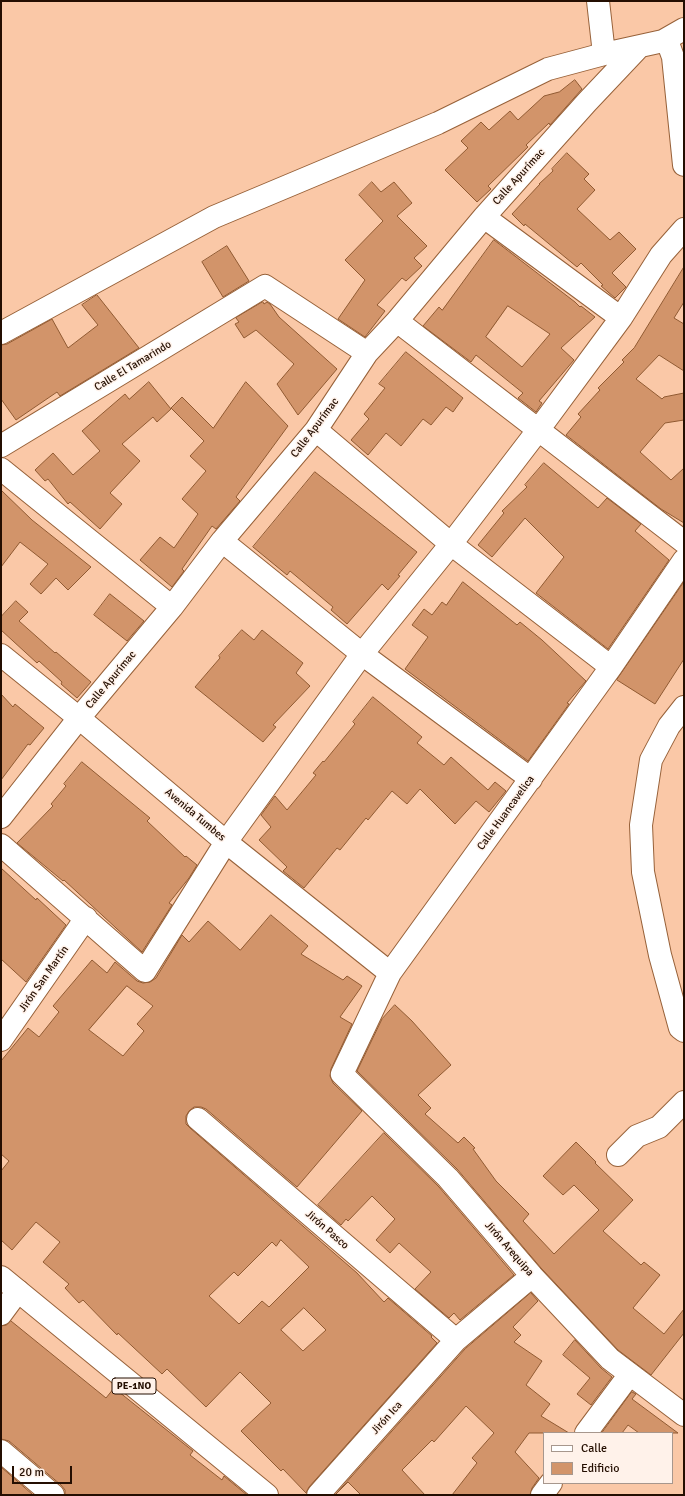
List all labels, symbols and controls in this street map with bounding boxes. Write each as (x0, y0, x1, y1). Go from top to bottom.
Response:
street label: Calle Apurímac (490, 146, 548, 208)
street label: Calle El Tamarindo (92, 338, 174, 394)
street label: Calle Apurímac (288, 395, 342, 461)
street label: Calle Apurímac (83, 648, 139, 712)
street label: Calle Huancavelica (474, 773, 538, 853)
street label: Avenida Tumbes (162, 786, 228, 844)
street label: Jirón San Martín (16, 943, 72, 1015)
street label: Jirón Pasco (303, 1208, 351, 1252)
street label: Jirón Arequipa (482, 1219, 536, 1279)
road number: PE-1NO (112, 1378, 156, 1394)
street label: Jirón Ica (369, 1399, 405, 1437)
legend (543, 1432, 673, 1484)
text: Calle (581, 1441, 607, 1456)
scale bar (14, 1458, 74, 1484)
text: Edificio (581, 1461, 619, 1476)
text: 20 m (19, 1465, 44, 1480)

